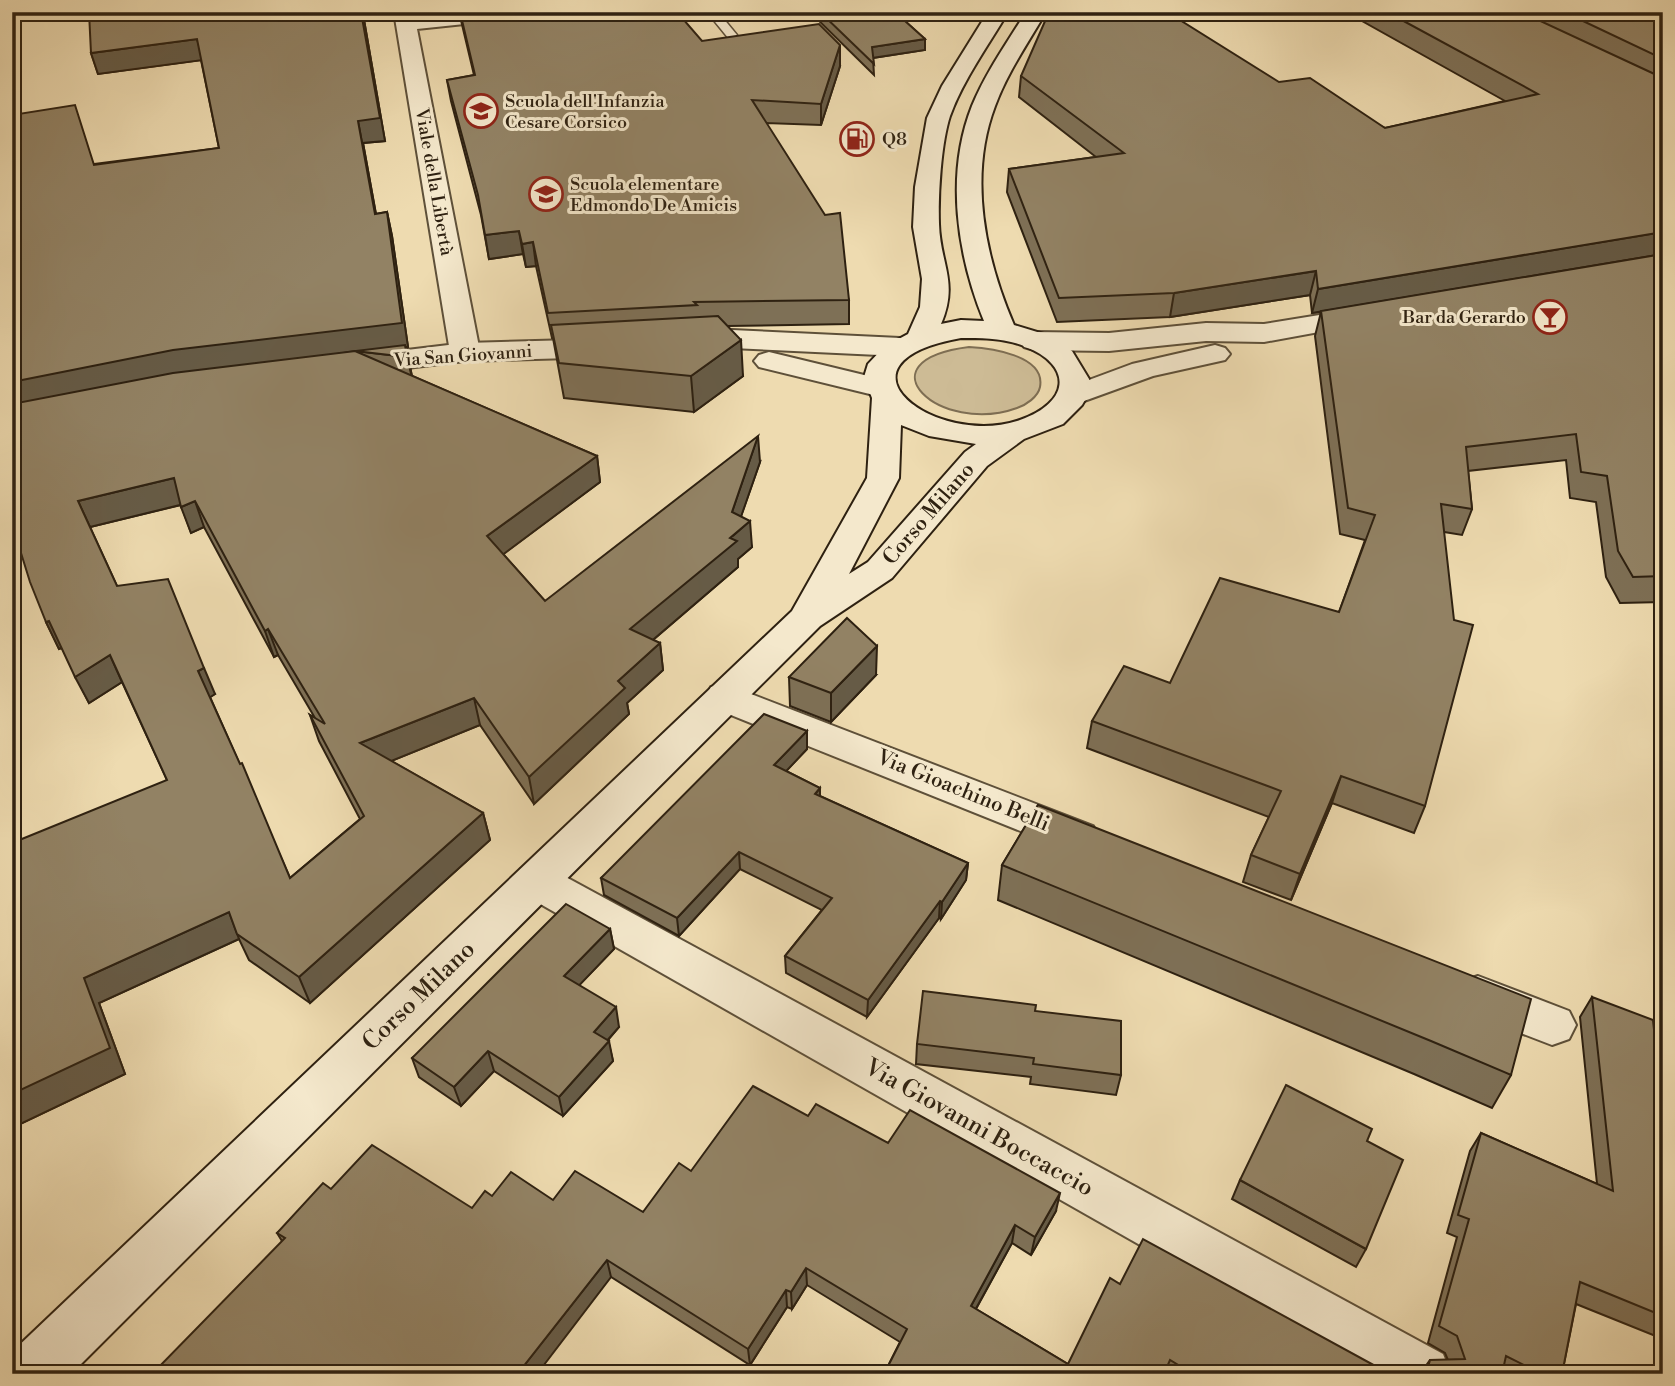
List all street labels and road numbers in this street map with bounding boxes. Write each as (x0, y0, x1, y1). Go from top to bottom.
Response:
street label: Viale della Libertà (410, 106, 458, 258)
street label: Via San Giovanni (392, 340, 533, 372)
street label: Corso Milano (877, 457, 981, 571)
street label: Via Gioachino Belli (872, 744, 1053, 838)
street label: Corso Milano (356, 935, 482, 1057)
street label: Via Giovanni Boccaccio (858, 1052, 1099, 1203)

